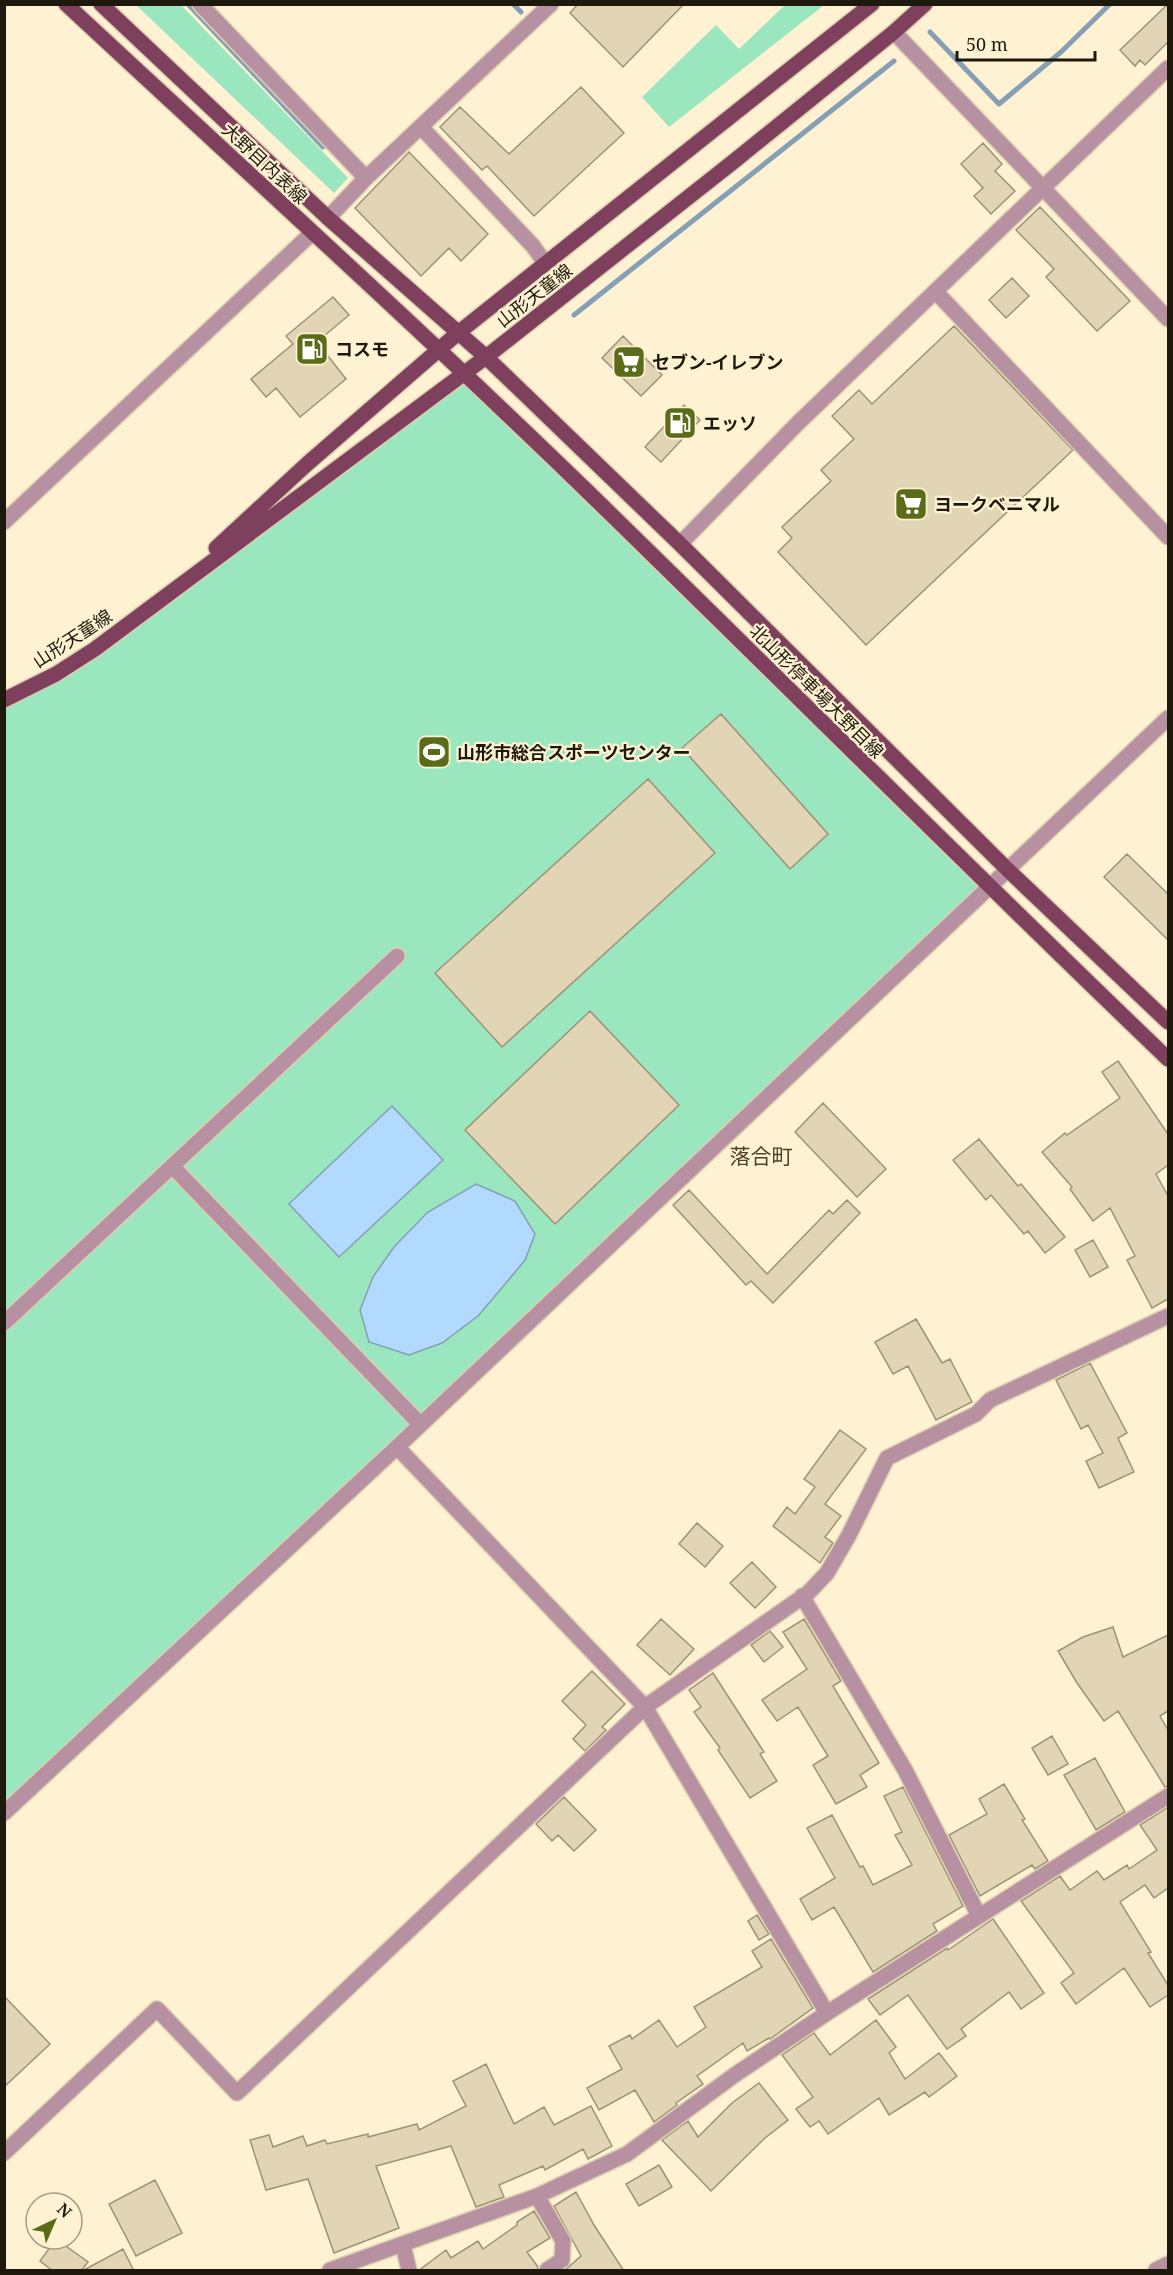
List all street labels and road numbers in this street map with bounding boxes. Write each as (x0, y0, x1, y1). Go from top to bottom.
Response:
street label: 大野目内表線 (217, 117, 313, 209)
street label: 山形天童線 (491, 258, 577, 332)
street label: 山形天童線 (28, 603, 116, 673)
street label: 北山形停車場大野目線 (745, 619, 889, 763)

